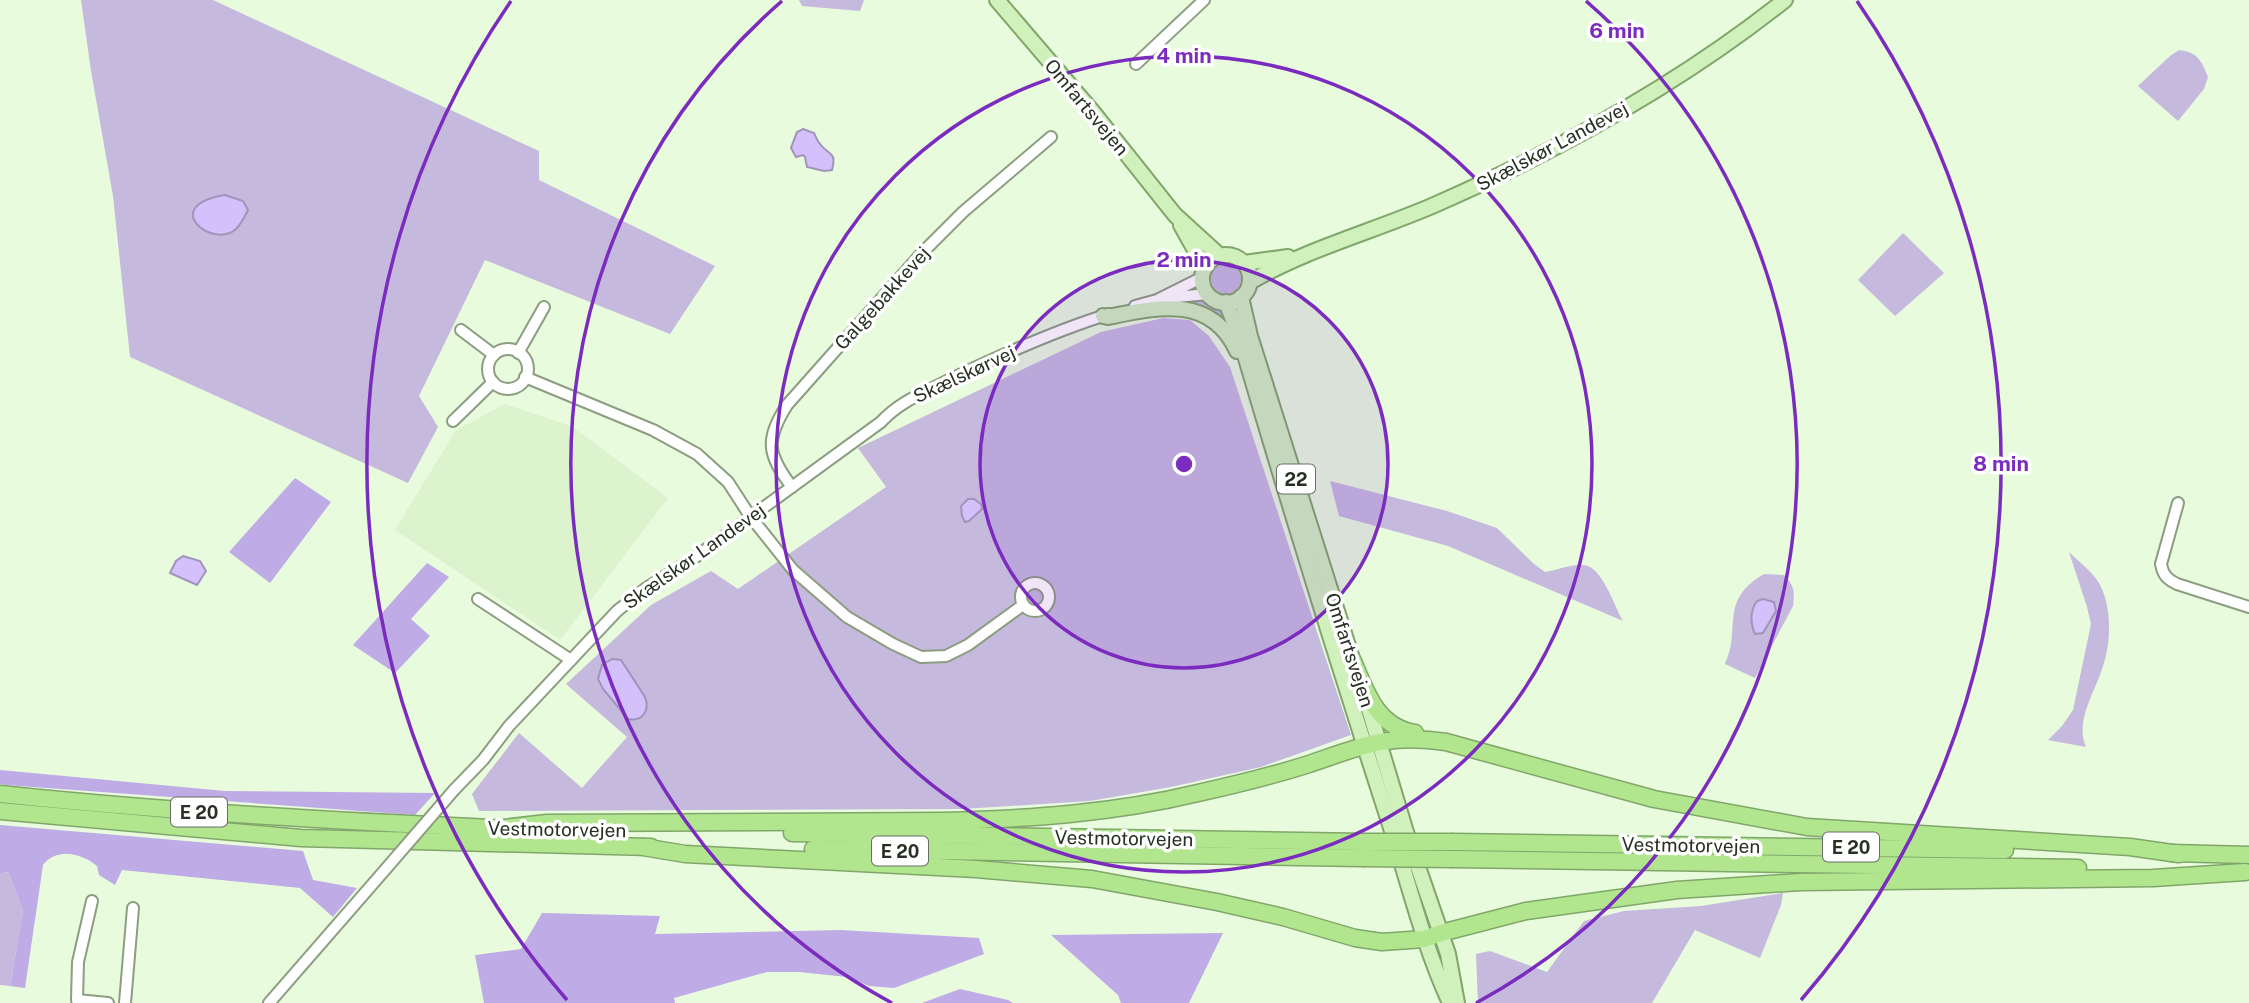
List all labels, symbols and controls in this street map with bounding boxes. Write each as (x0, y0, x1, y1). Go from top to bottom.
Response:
text: 6 min (1589, 18, 1645, 43)
text: 4 min (1156, 43, 1212, 68)
street label: Omfartsvejen (1040, 54, 1134, 160)
street label: Skælskør Landevej (1473, 97, 1631, 195)
street label: Galgebakkevej (830, 242, 934, 354)
text: 2 min (1156, 247, 1212, 272)
street label: Skælskørvej (910, 341, 1018, 407)
text: 8 min (1973, 451, 2029, 476)
centre of rings (1172, 452, 1196, 476)
road number: 22 (1277, 464, 1315, 494)
street label: Skælskør Landevej (619, 499, 769, 613)
street label: Omfartsvejen (1321, 590, 1379, 710)
road number: E 20 (171, 798, 227, 826)
street label: Vestmotorvejen (488, 817, 626, 841)
street label: Vestmotorvejen (1055, 826, 1193, 850)
road number: E 20 (1823, 832, 1879, 862)
street label: Vestmotorvejen (1622, 833, 1760, 857)
road number: E 20 (872, 836, 928, 866)

